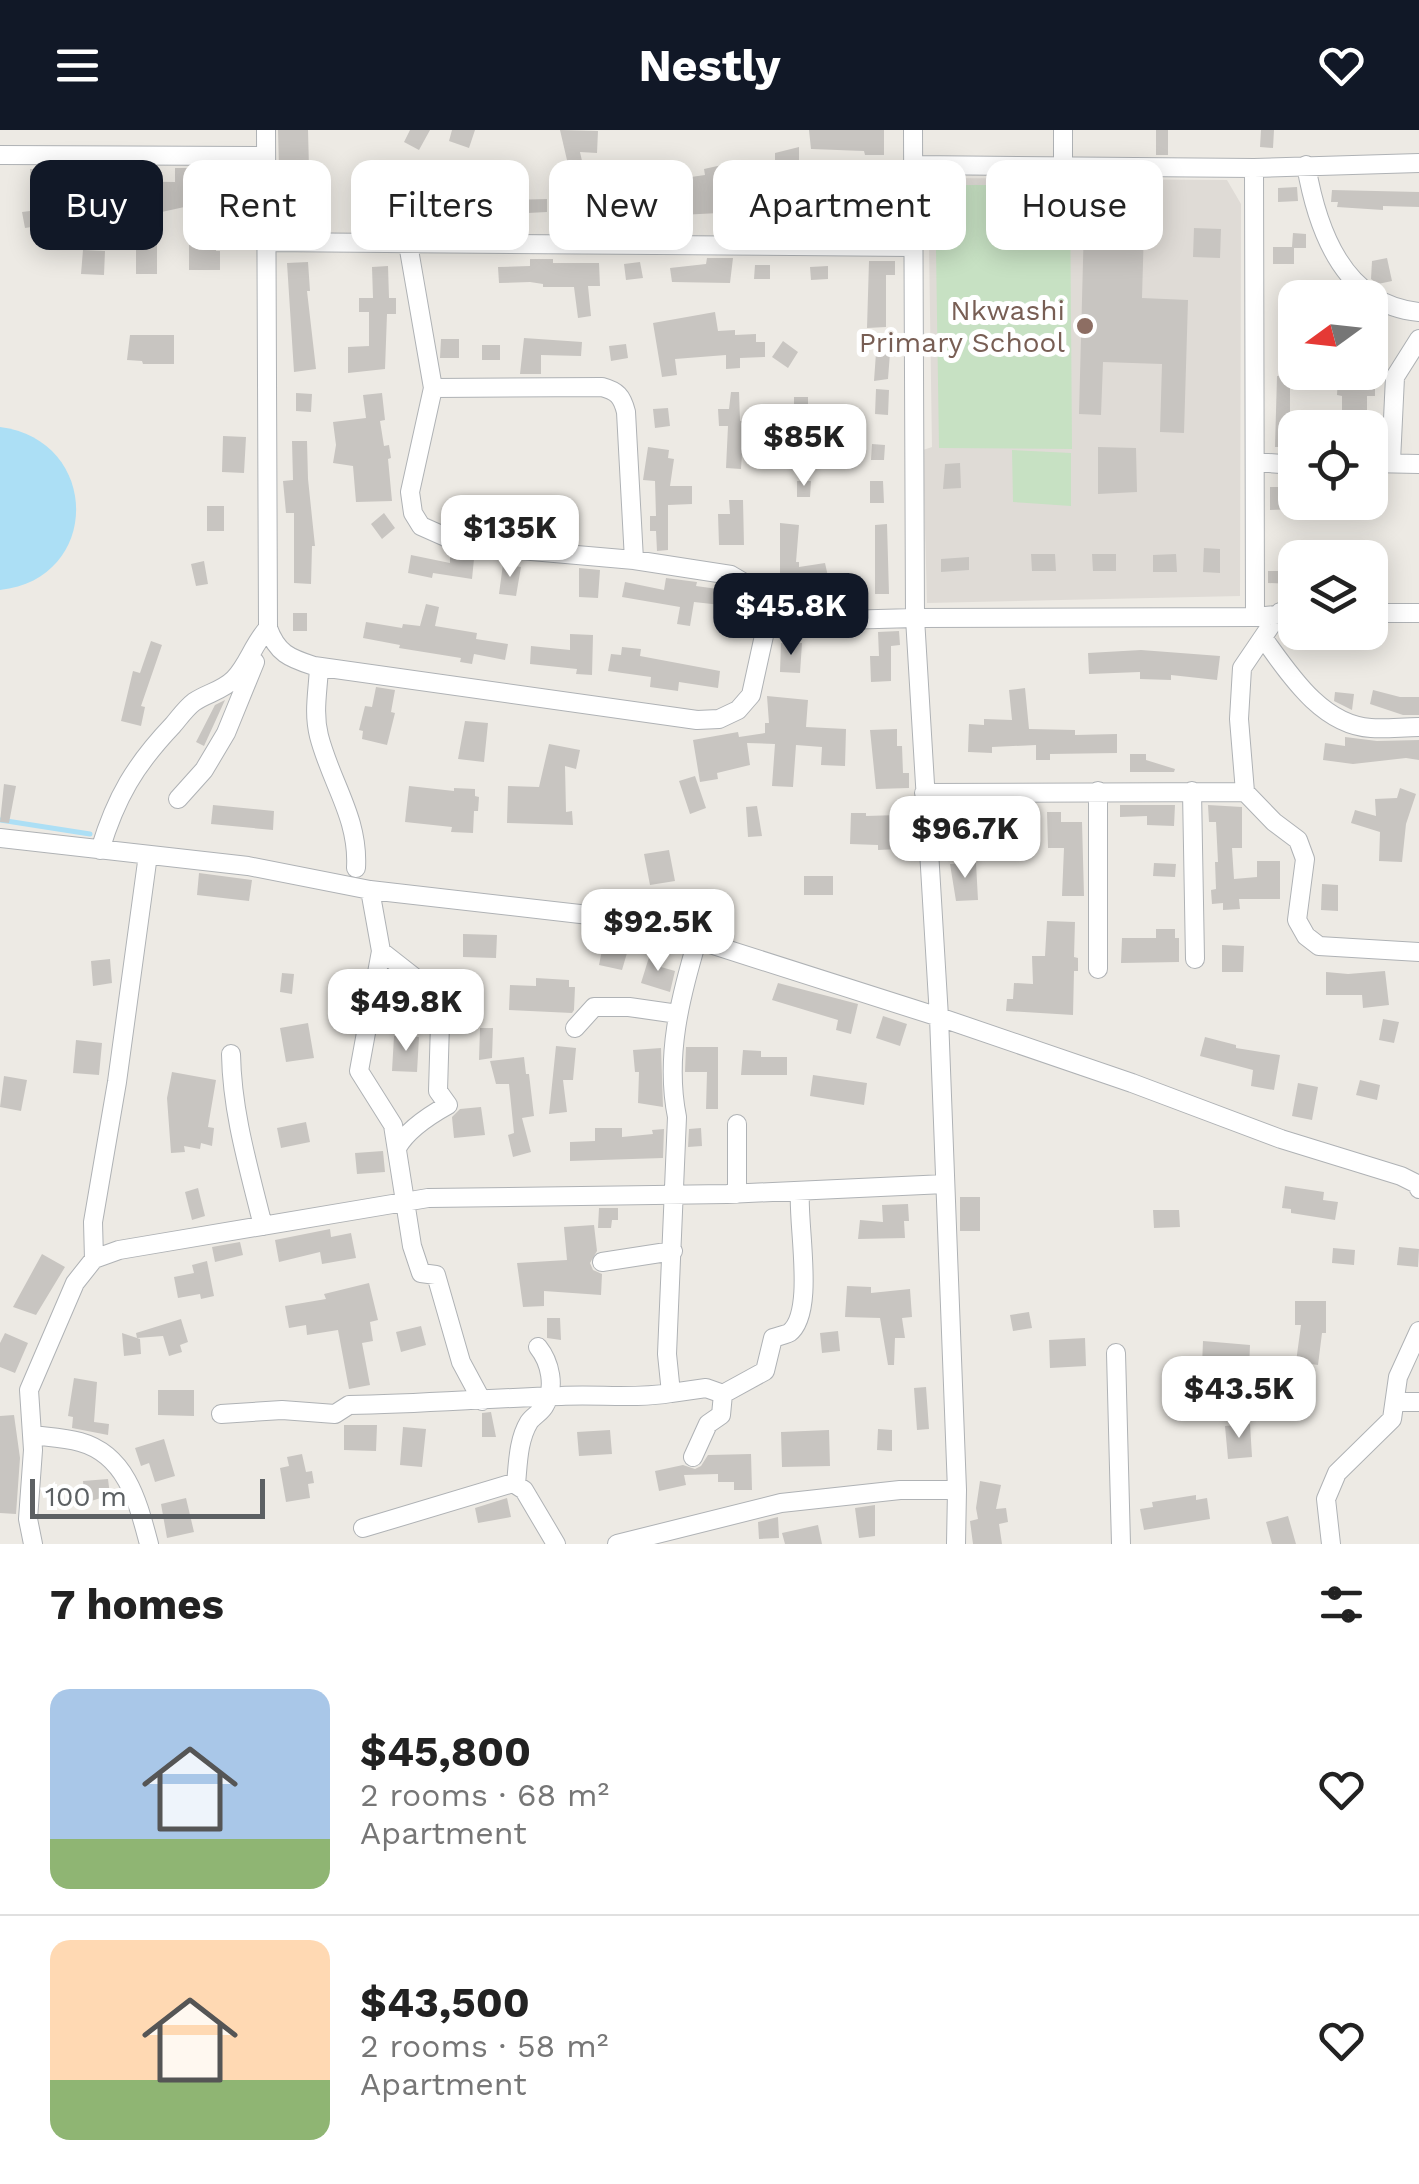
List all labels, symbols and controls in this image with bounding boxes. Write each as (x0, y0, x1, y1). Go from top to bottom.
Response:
icon: menu (50, 38, 105, 93)
icon: heart (1314, 38, 1369, 93)
text: Nestly (638, 39, 781, 92)
chip: Buy (30, 160, 163, 250)
chip: Rent (183, 160, 331, 250)
chip: Filters (351, 160, 529, 250)
chip: New (549, 160, 693, 250)
chip: Apartment (713, 160, 966, 250)
chip: House (986, 160, 1163, 250)
north arrow (1278, 280, 1388, 390)
map controls (1278, 280, 1388, 650)
place label: Nkwashi Primary School (859, 294, 1065, 359)
marker: Nkwashi Primary School (1074, 315, 1096, 337)
pin: $85K (745, 404, 863, 489)
button: locate (1278, 410, 1388, 520)
text: $85K (763, 417, 845, 455)
pin: $135K (440, 495, 580, 580)
text: $135K (463, 508, 557, 546)
button: layers (1278, 540, 1388, 650)
pin: $45.8K (710, 573, 872, 658)
text: $45.8K (735, 586, 847, 624)
pin: $96.7K (884, 796, 1046, 881)
text: $96.7K (911, 809, 1019, 847)
pin: $92.5K (577, 889, 739, 974)
text: $92.5K (603, 902, 713, 940)
pin: $49.8K (325, 969, 487, 1054)
text: $49.8K (350, 982, 462, 1020)
pin: $43.5K (1158, 1356, 1320, 1441)
text: $43.5K (1184, 1369, 1294, 1407)
scale bar (30, 1474, 265, 1518)
text: 100 m (45, 1480, 127, 1513)
icon: filters (1314, 1577, 1369, 1632)
text: 7 homes (50, 1580, 224, 1629)
text: $45,800 (360, 1727, 531, 1776)
icon: home (130, 1729, 250, 1849)
icon: heart (1314, 1762, 1369, 1817)
text: 2 rooms · 68 m² (360, 1776, 609, 1814)
text: Apartment (360, 1814, 527, 1852)
text: $43,500 (360, 1978, 530, 2027)
icon: home (130, 1980, 250, 2100)
icon: heart (1314, 2013, 1369, 2068)
text: 2 rooms · 58 m² (360, 2027, 608, 2065)
text: Apartment (360, 2065, 527, 2103)

